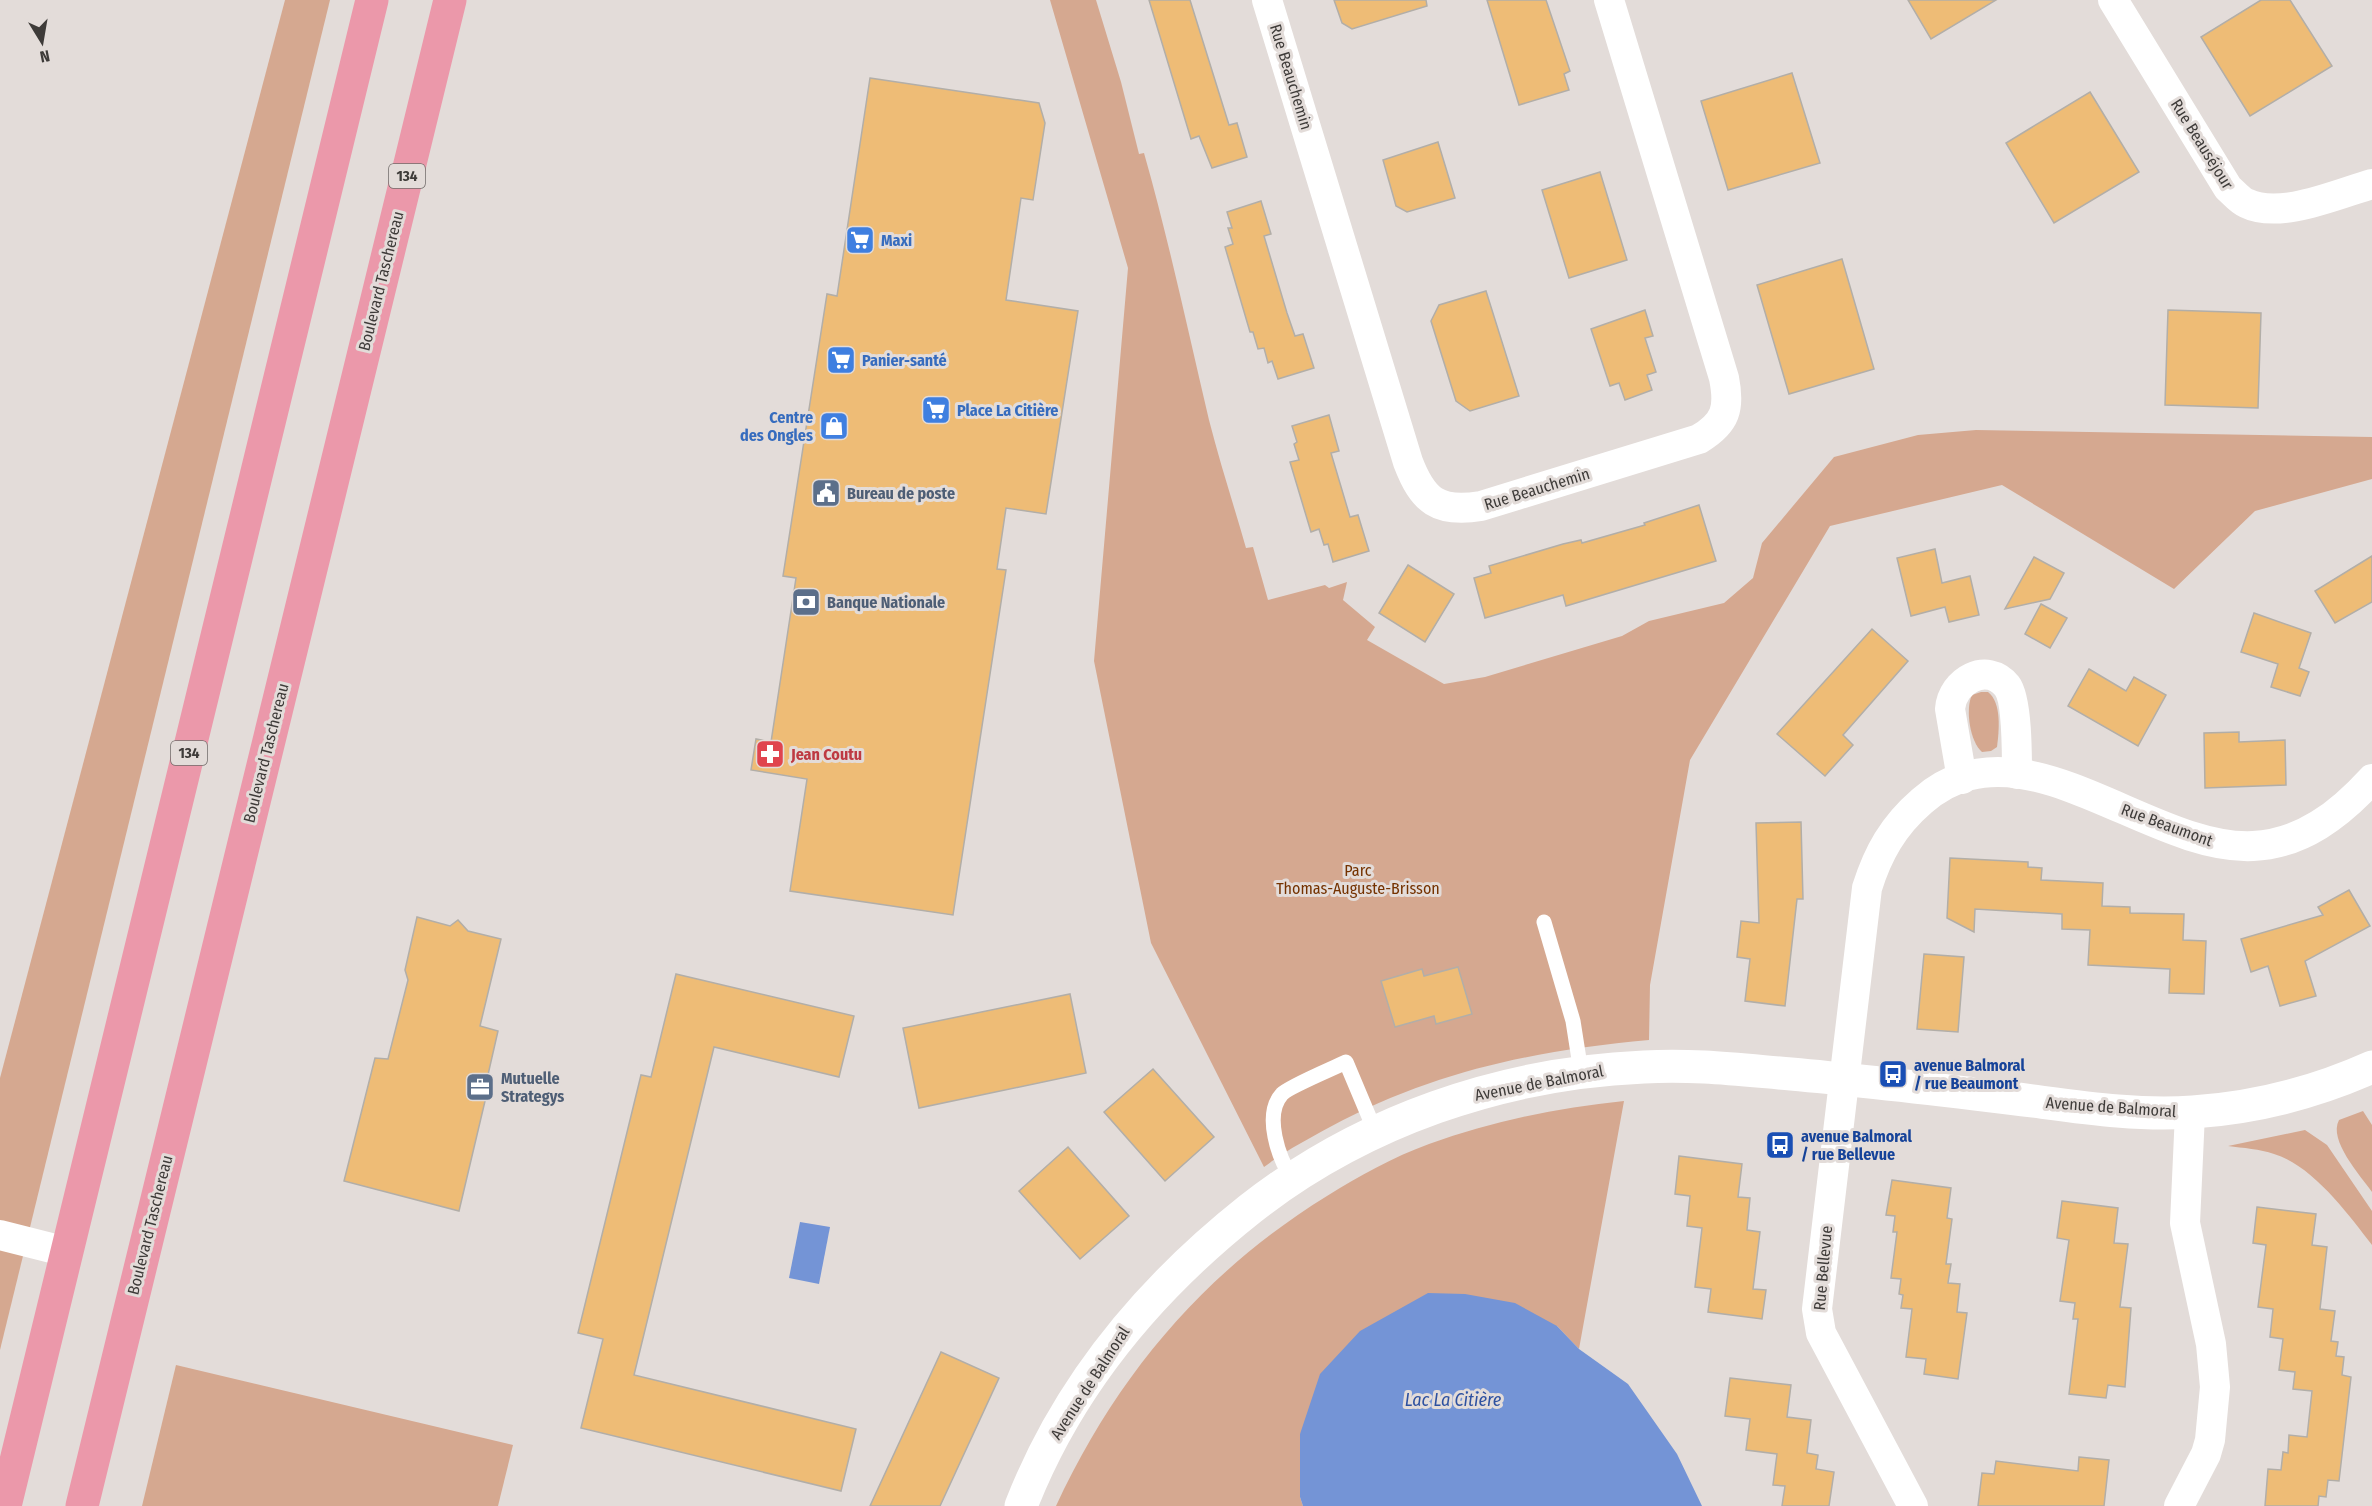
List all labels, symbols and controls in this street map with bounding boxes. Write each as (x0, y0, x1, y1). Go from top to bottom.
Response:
north arrow (12, 12, 72, 72)
street label: Rue Beauchemin (1266, 22, 1316, 132)
text: N (38, 46, 51, 66)
street label: Rue Beauséjour (2167, 95, 2237, 193)
road number: 134 (389, 164, 425, 188)
street label: Boulevard Taschereau (354, 209, 408, 353)
supermarket icon: Maxi (844, 224, 876, 256)
place label: Maxi (881, 231, 912, 250)
supermarket icon: Panier-santé (825, 344, 857, 376)
place label: Panier-santé (862, 351, 947, 370)
supermarket icon: Place La Citière (920, 394, 952, 426)
place label: Place La Citière (957, 401, 1058, 420)
place label: Centre des Ongles (740, 408, 813, 445)
shop icon: Centre des Ongles (818, 410, 850, 442)
street label: Rue Beauchemin (1482, 464, 1592, 514)
public building icon: Bureau de poste (810, 477, 842, 509)
place label: Bureau de poste (847, 484, 955, 503)
bank icon: Banque Nationale (790, 586, 822, 618)
place label: Banque Nationale (827, 593, 945, 612)
street label: Boulevard Taschereau (239, 681, 293, 825)
pharmacy icon: Jean Coutu (754, 738, 786, 770)
road number: 134 (171, 741, 207, 765)
place label: Jean Coutu (790, 745, 862, 764)
street label: Rue Beaumont (2119, 800, 2216, 851)
park label: Parc Thomas-Auguste-Brisson (1276, 861, 1440, 898)
place label: avenue Balmoral / rue Beaumont (1914, 1056, 2025, 1093)
bus stop icon: avenue Balmoral / rue Beaumont (1877, 1058, 1909, 1090)
street label: Avenue de Balmoral (1473, 1061, 1605, 1105)
place label: Mutuelle Strategys (501, 1069, 564, 1106)
office icon: Mutuelle Strategys (464, 1071, 496, 1103)
street label: Avenue de Balmoral (2045, 1093, 2177, 1121)
place label: avenue Balmoral / rue Bellevue (1801, 1127, 1912, 1164)
bus stop icon: avenue Balmoral / rue Bellevue (1764, 1129, 1796, 1161)
street label: Boulevard Taschereau (123, 1153, 177, 1297)
street label: Rue Bellevue (1810, 1225, 1836, 1311)
street label: Avenue de Balmoral (1047, 1323, 1133, 1443)
water label: Lac La Citière (1405, 1389, 1502, 1411)

